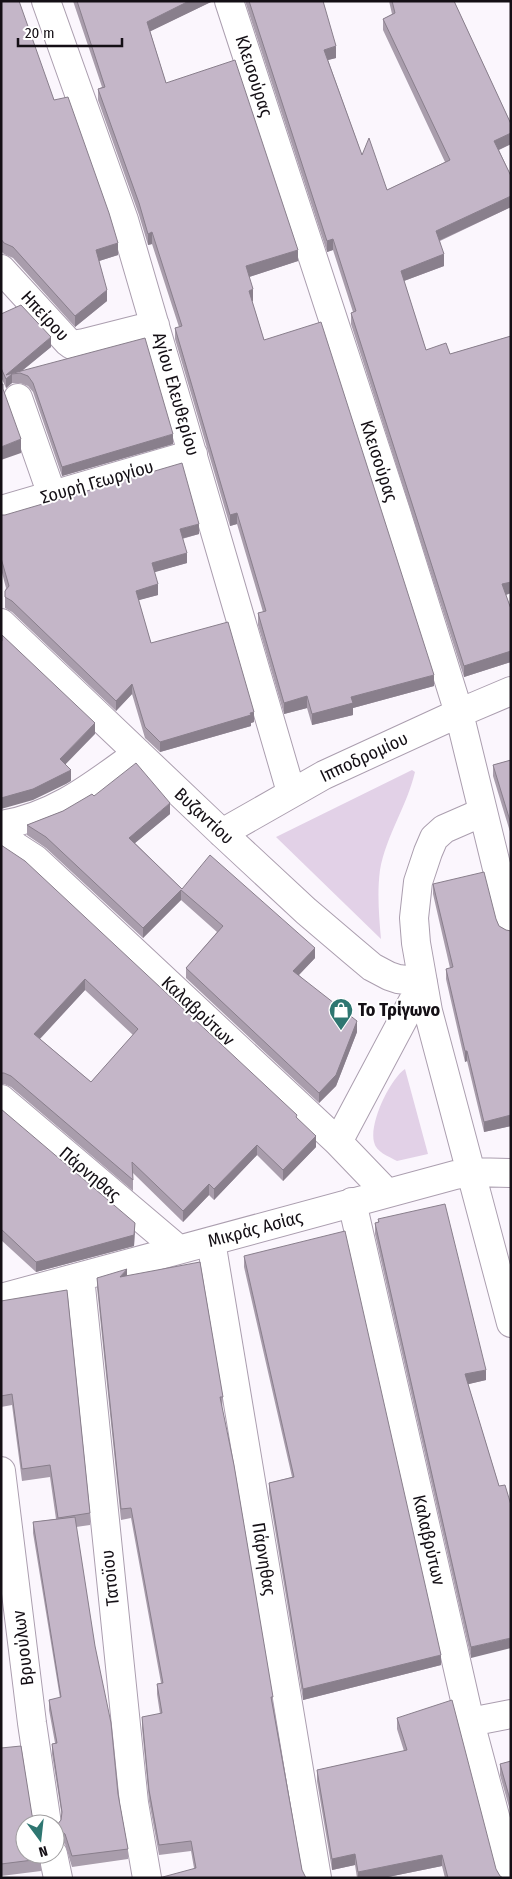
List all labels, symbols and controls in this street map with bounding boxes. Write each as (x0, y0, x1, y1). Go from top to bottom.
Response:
scale bar (18, 15, 121, 47)
text: 20 m (25, 24, 55, 42)
street label: Κλεισούρας (231, 33, 278, 120)
street label: Ηπείρου (16, 286, 74, 346)
street label: Αγίου Ελευθερίου (148, 330, 204, 458)
street label: Κλεισούρας (356, 418, 403, 505)
street label: Σουρή Γεωργίου (38, 455, 156, 509)
street label: Ιπποδρομίου (317, 727, 411, 787)
street label: Βυζαντίου (170, 783, 238, 849)
street label: Καλαβρύτων (157, 972, 239, 1051)
shop icon: Το Τρίγωνο (328, 997, 354, 1031)
place label: Το Τρίγωνο (358, 999, 440, 1021)
street label: Πάρνηθας (55, 1142, 126, 1206)
street label: Μικράς Ασίας (205, 1206, 305, 1252)
street label: Καλαβρύτων (408, 1493, 450, 1587)
street label: Πάρνηθας (247, 1521, 281, 1597)
street label: Τατοϊου (96, 1549, 124, 1607)
street label: Βρυούλων (7, 1609, 39, 1687)
north arrow (15, 1814, 65, 1864)
text: N (37, 1842, 49, 1860)

